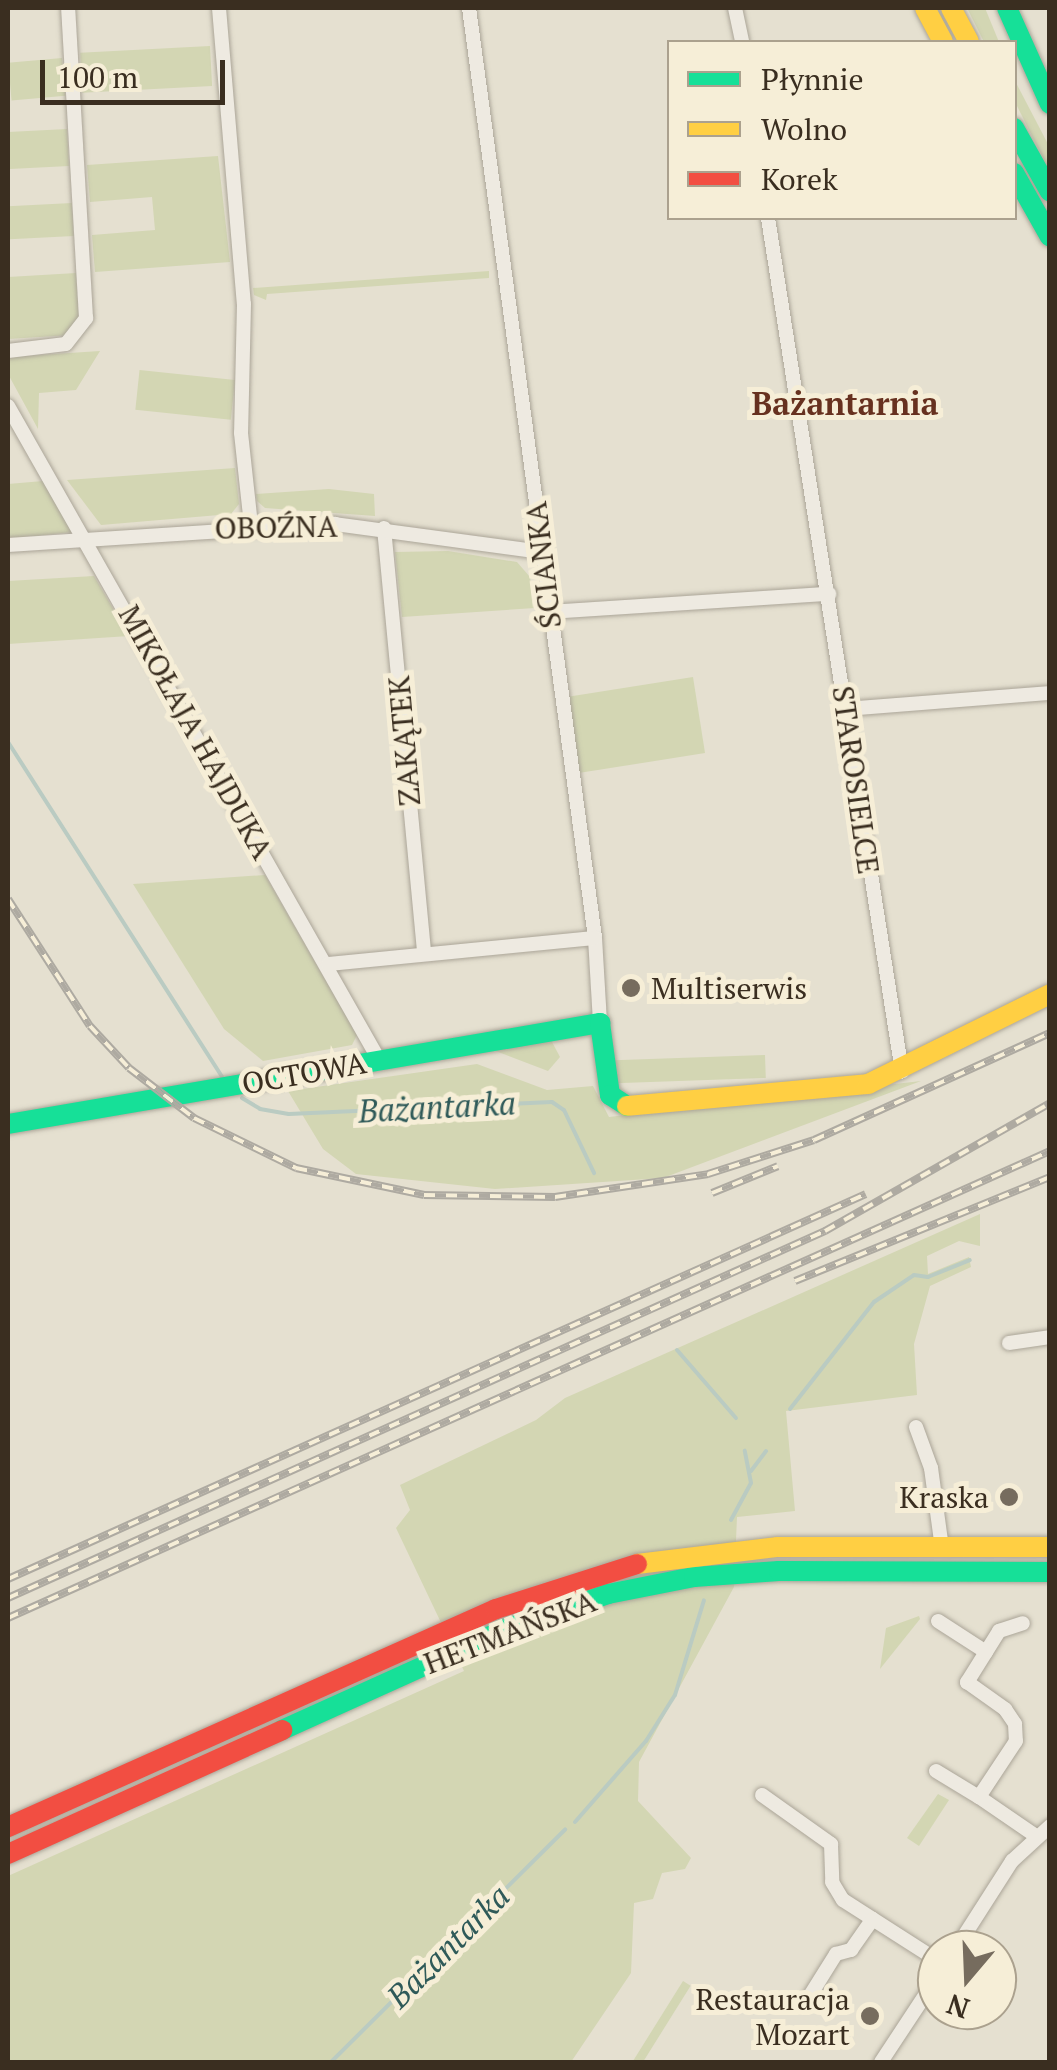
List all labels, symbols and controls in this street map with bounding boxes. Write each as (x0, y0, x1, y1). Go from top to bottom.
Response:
scale bar (45, 40, 230, 102)
legend (667, 40, 1017, 220)
text: 100 m (57, 57, 138, 97)
text: Płynnie (761, 59, 864, 99)
text: Wolno (761, 109, 847, 149)
text: Korek (761, 159, 838, 199)
district label: Bażantarnia (752, 384, 938, 422)
street label: ŚCIANKA (517, 499, 569, 631)
street label: OBOŹNA (214, 508, 338, 546)
street label: MIKOŁAJA HAJDUKA (111, 599, 281, 865)
street label: ZAKĄTEK (380, 675, 428, 807)
street label: STAROSIELCE (825, 684, 887, 876)
place label: Multiserwis (651, 970, 807, 1006)
marker: Multiserwis (620, 977, 642, 999)
street label: OCTOWA (239, 1044, 369, 1102)
water label: Bażantarka (357, 1084, 517, 1130)
place label: Kraska (899, 1479, 989, 1515)
marker: Kraska (998, 1486, 1020, 1508)
street label: HETMAŃSKA (419, 1583, 601, 1681)
water label: Bażantarka (379, 1877, 517, 2015)
north arrow (917, 1930, 1017, 2030)
place label: Restauracja Mozart (695, 1981, 850, 2052)
text: N (942, 1986, 974, 2028)
marker: Restauracja Mozart (859, 2005, 881, 2027)

